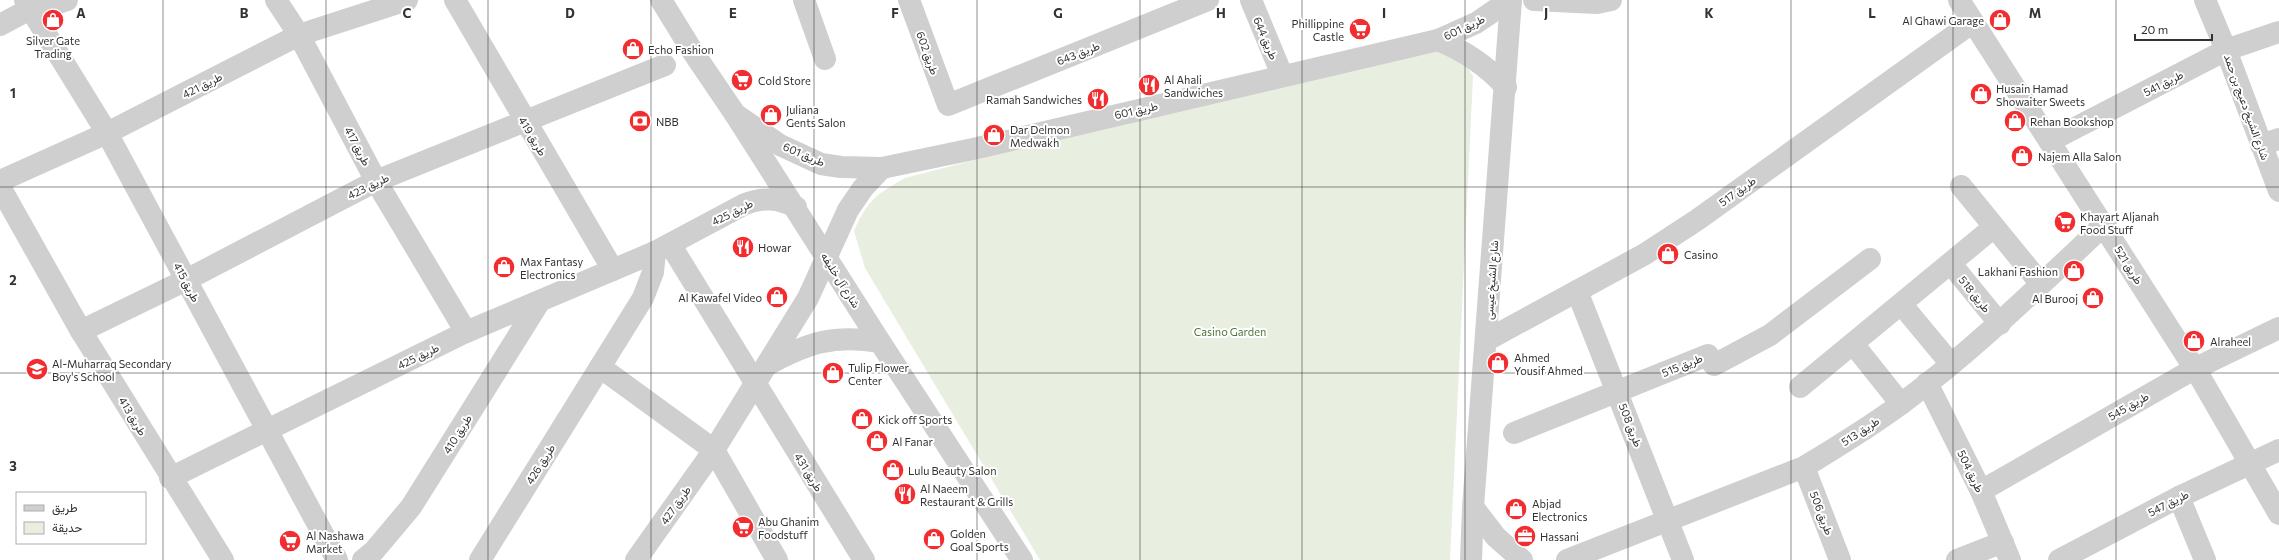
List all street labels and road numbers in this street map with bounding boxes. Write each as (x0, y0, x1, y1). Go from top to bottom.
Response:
street label: طريق 601 (1441, 12, 1487, 43)
street label: طريق 644 (1250, 15, 1281, 62)
street label: طريق 602 (913, 29, 942, 77)
street label: طريق 643 (1055, 39, 1102, 68)
street label: شارع الشيخ دعيج بن حمد (2220, 52, 2272, 163)
street label: طريق 541 (2141, 68, 2185, 99)
street label: طريق 421 (180, 70, 224, 101)
street label: طريق 601 (1113, 99, 1159, 122)
street label: طريق 419 (515, 114, 550, 158)
street label: طريق 417 (341, 124, 374, 168)
street label: طريق 601 (781, 139, 827, 169)
street label: طريق 423 (345, 170, 391, 202)
street label: طريق 517 (1716, 173, 1759, 209)
street label: طريق 425 (709, 196, 755, 229)
street label: شارع الشيخ عيسى (1482, 239, 1502, 320)
street label: طريق 521 (2111, 244, 2146, 287)
street label: شارع آل خليفه (817, 250, 863, 311)
street label: طريق 415 (170, 260, 203, 304)
street label: طريق 518 (1956, 273, 1994, 315)
street label: طريق 425 (395, 340, 441, 372)
street label: طريق 515 (1660, 351, 1705, 380)
street label: طريق 545 (2105, 389, 2151, 424)
street label: طريق 413 (116, 394, 150, 438)
street label: طريق 508 (1616, 401, 1645, 449)
street label: طريق 410 (440, 412, 475, 456)
street label: طريق 513 (1839, 414, 1882, 449)
street label: طريق 426 (523, 442, 558, 487)
street label: طريق 504 (1954, 448, 1987, 495)
street label: طريق 431 (791, 450, 826, 494)
street label: طريق 427 (657, 483, 694, 527)
street label: طريق 547 (2145, 487, 2191, 520)
street label: طريق 506 (1807, 489, 1836, 537)

